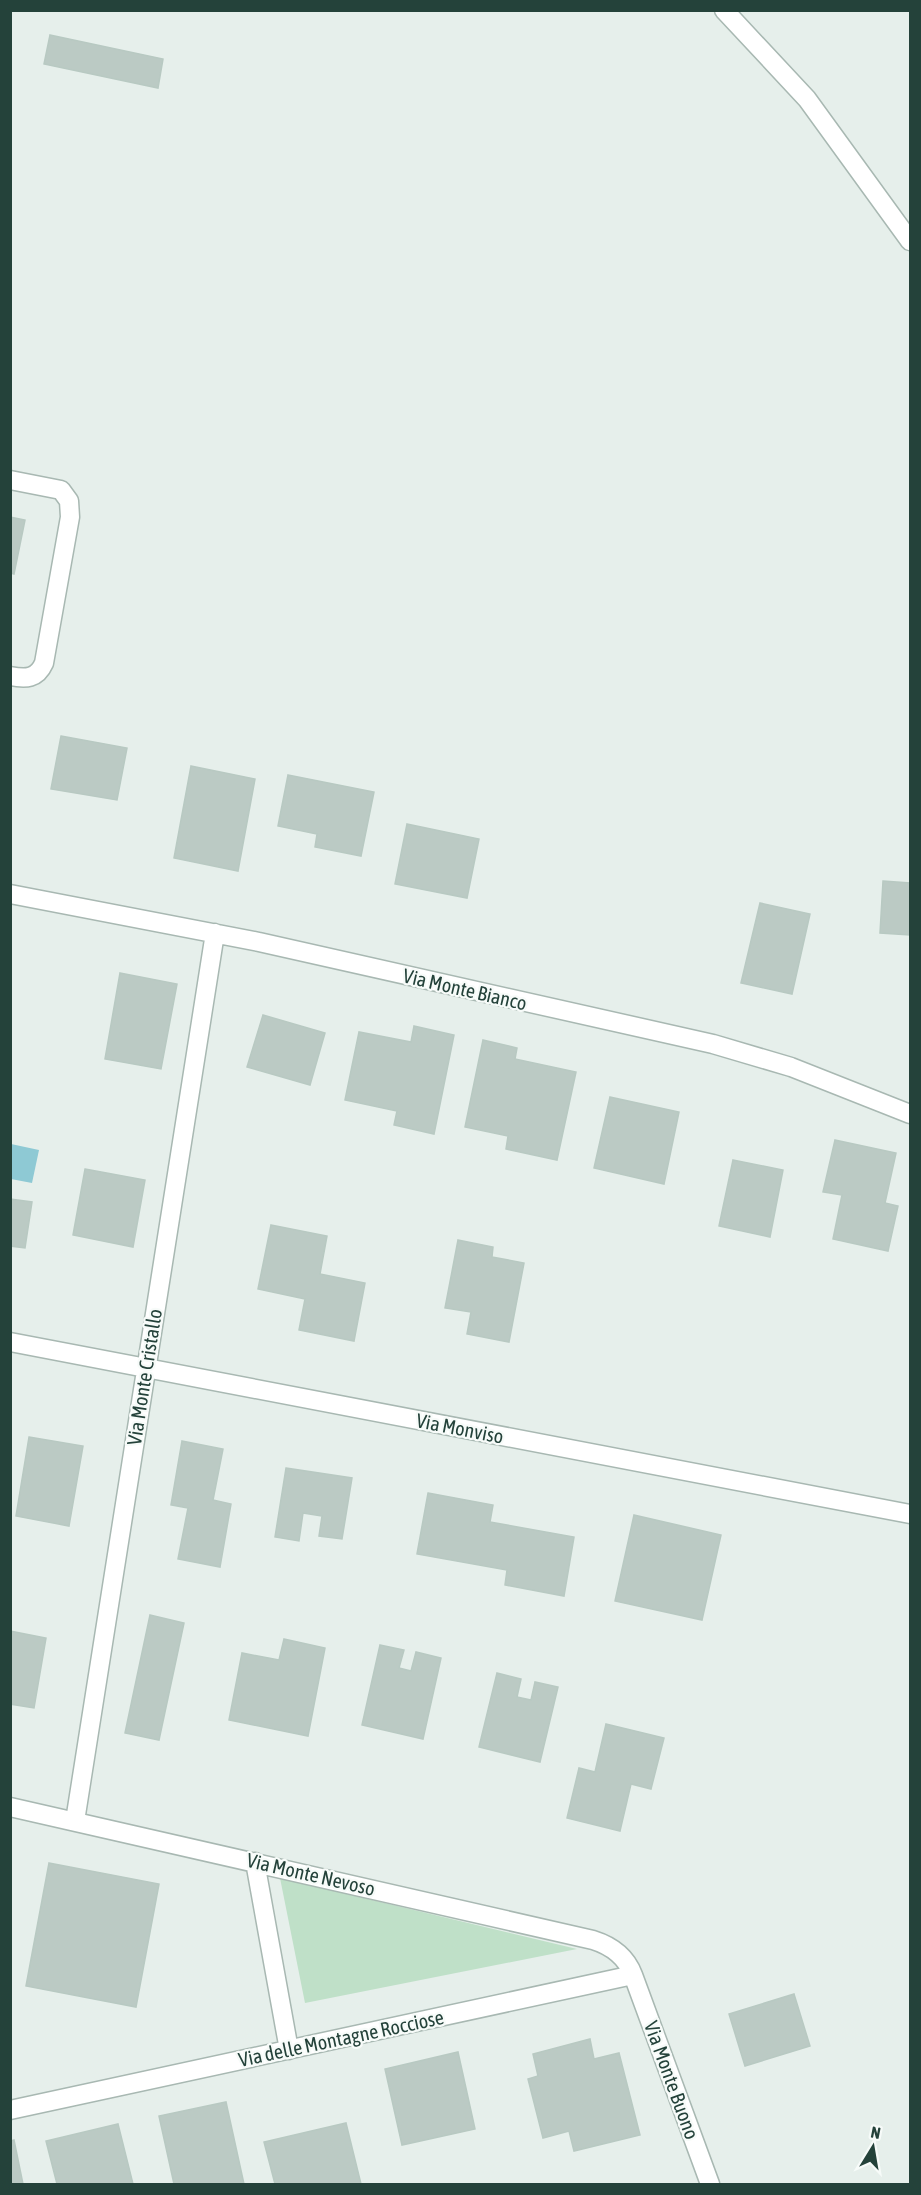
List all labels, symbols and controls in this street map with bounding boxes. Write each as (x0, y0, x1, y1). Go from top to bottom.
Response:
street label: Via Monte Bianco (401, 964, 529, 1014)
street label: Via Monte Cristallo (122, 1307, 166, 1447)
street label: Via Monviso (414, 1408, 506, 1448)
street label: Via Monte Nevoso (245, 1848, 377, 1900)
street label: Via delle Montagne Rocciose (236, 2005, 446, 2071)
street label: Via Monte Buono (640, 2018, 704, 2142)
north arrow (843, 2117, 903, 2177)
text: N (870, 2123, 882, 2142)

